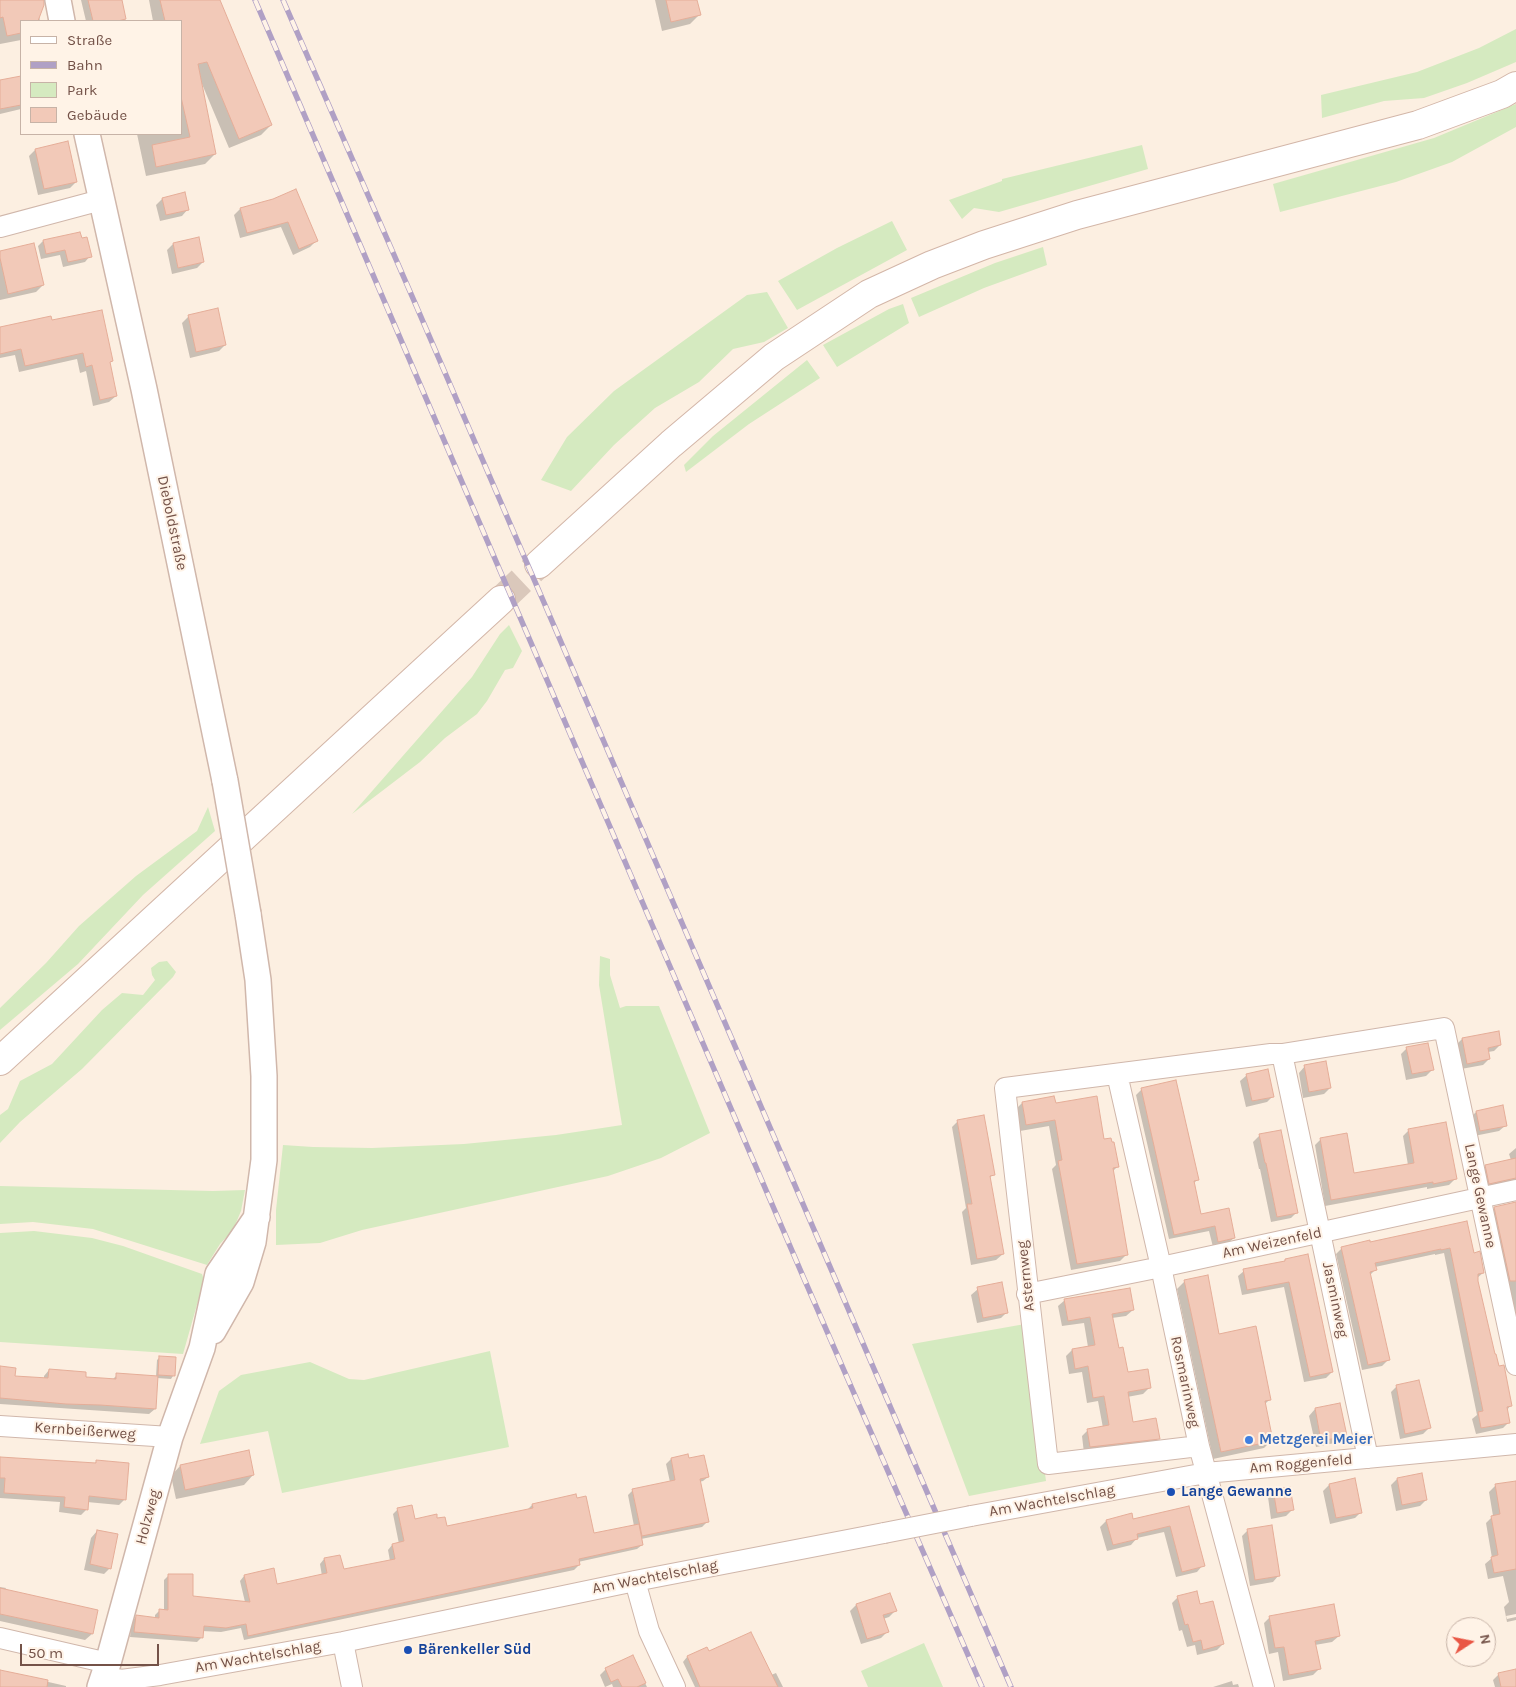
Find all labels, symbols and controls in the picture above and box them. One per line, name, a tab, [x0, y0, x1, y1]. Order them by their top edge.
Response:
legend	[20, 20, 182, 135]
text: Straße	[67, 31, 112, 49]
text: Bahn	[67, 56, 103, 74]
text: Park	[67, 81, 97, 99]
text: Gebäude	[67, 106, 127, 124]
street label: Dieboldstraße	[153, 474, 191, 572]
street label: Lange Gewanne	[1460, 1142, 1500, 1250]
street label: Am Weizenfeld	[1221, 1224, 1323, 1262]
street label: Asternweg	[1013, 1240, 1039, 1312]
street label: Jasminweg	[1318, 1261, 1352, 1339]
street label: Rosmarinweg	[1166, 1334, 1204, 1430]
street label: Kernbeißerweg	[34, 1418, 136, 1444]
place label: Metzgerei Meier	[1259, 1431, 1372, 1449]
marker: Metzgerei Meier	[1243, 1434, 1255, 1446]
street label: Am Roggenfeld	[1249, 1451, 1353, 1477]
street label: Am Wachtelschlag	[988, 1481, 1116, 1521]
place label: Lange Gewanne	[1181, 1483, 1292, 1501]
marker: Lange Gewanne	[1165, 1486, 1177, 1498]
street label: Holzweg	[132, 1487, 164, 1547]
street label: Am Wachtelschlag	[591, 1556, 719, 1598]
north arrow	[1446, 1617, 1496, 1667]
text: N	[1476, 1633, 1495, 1646]
scale bar	[22, 1634, 161, 1666]
street label: Am Wachtelschlag	[194, 1637, 322, 1677]
place label: Bärenkeller Süd	[418, 1641, 531, 1659]
text: 50 m	[28, 1644, 63, 1662]
marker: Bärenkeller Süd	[402, 1644, 414, 1656]

